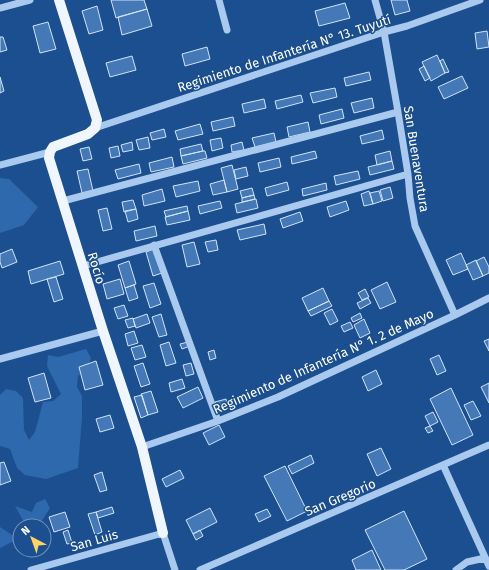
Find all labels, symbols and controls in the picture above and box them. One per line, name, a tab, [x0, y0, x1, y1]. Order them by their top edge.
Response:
street label: Regimiento de Infantería N° 13. Tuyutí	[176, 12, 393, 95]
street label: San Buenaventura	[401, 105, 432, 213]
street label: Rocío	[85, 250, 108, 286]
street label: Regimiento de Infantería N° 1. 2 de Mayo	[211, 306, 436, 417]
street label: San Gregorio	[302, 476, 378, 519]
north arrow	[12, 518, 52, 558]
text: N	[19, 524, 33, 538]
street label: San Luis	[69, 527, 120, 554]

